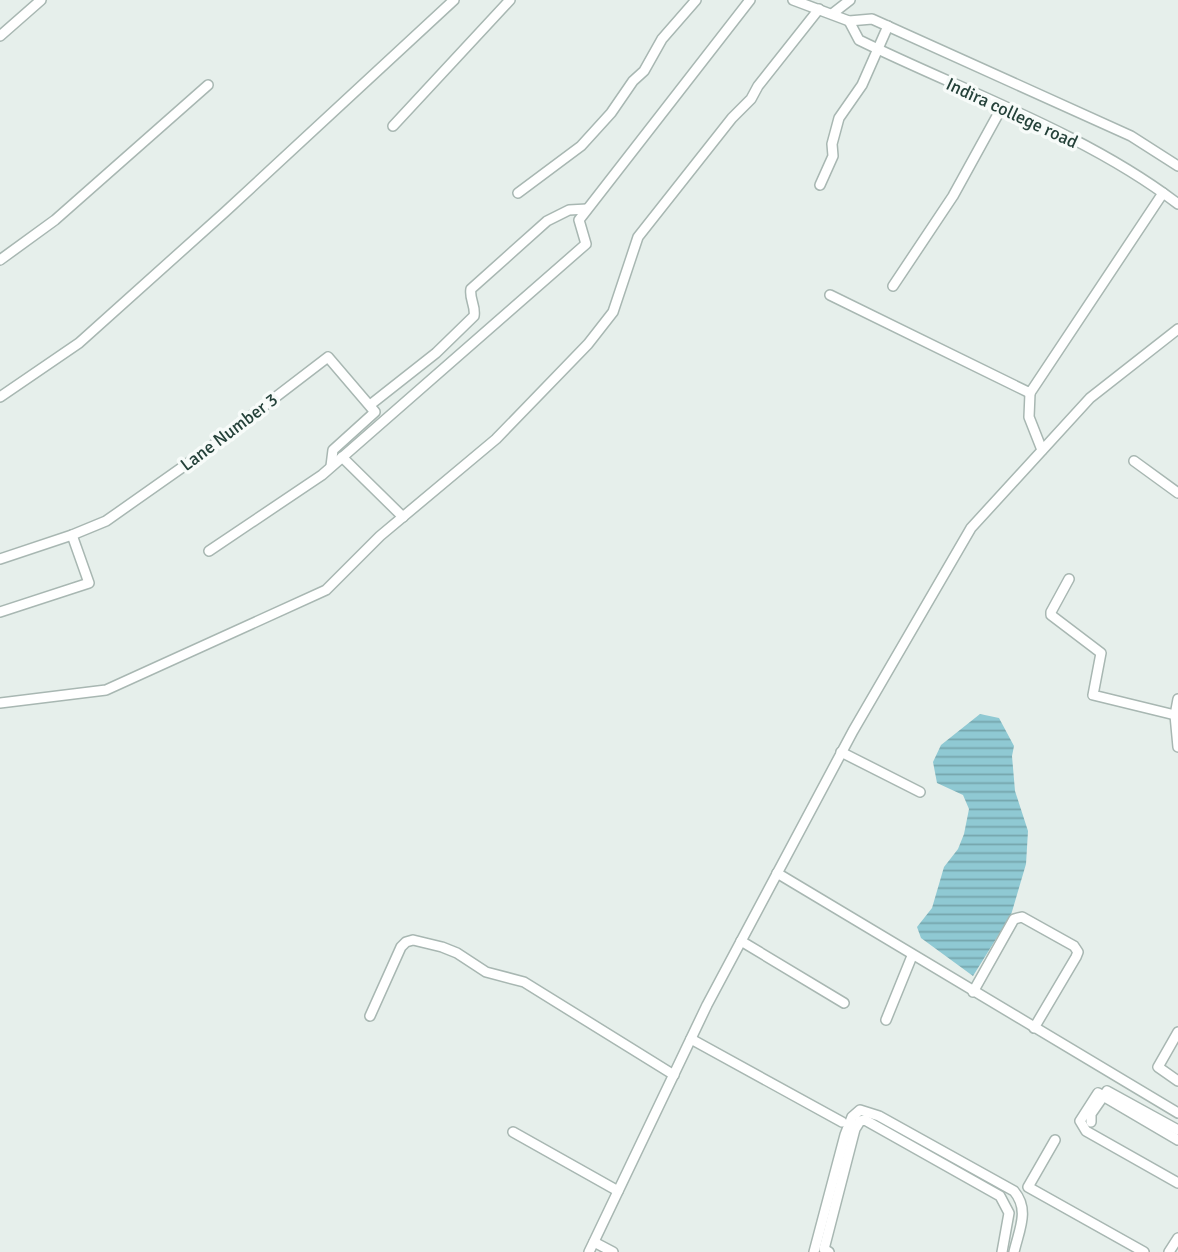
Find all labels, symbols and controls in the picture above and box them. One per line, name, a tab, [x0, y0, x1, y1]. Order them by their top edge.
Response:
street label: Indira college road	[943, 73, 1081, 153]
street label: Lane Number 3	[176, 388, 282, 476]

